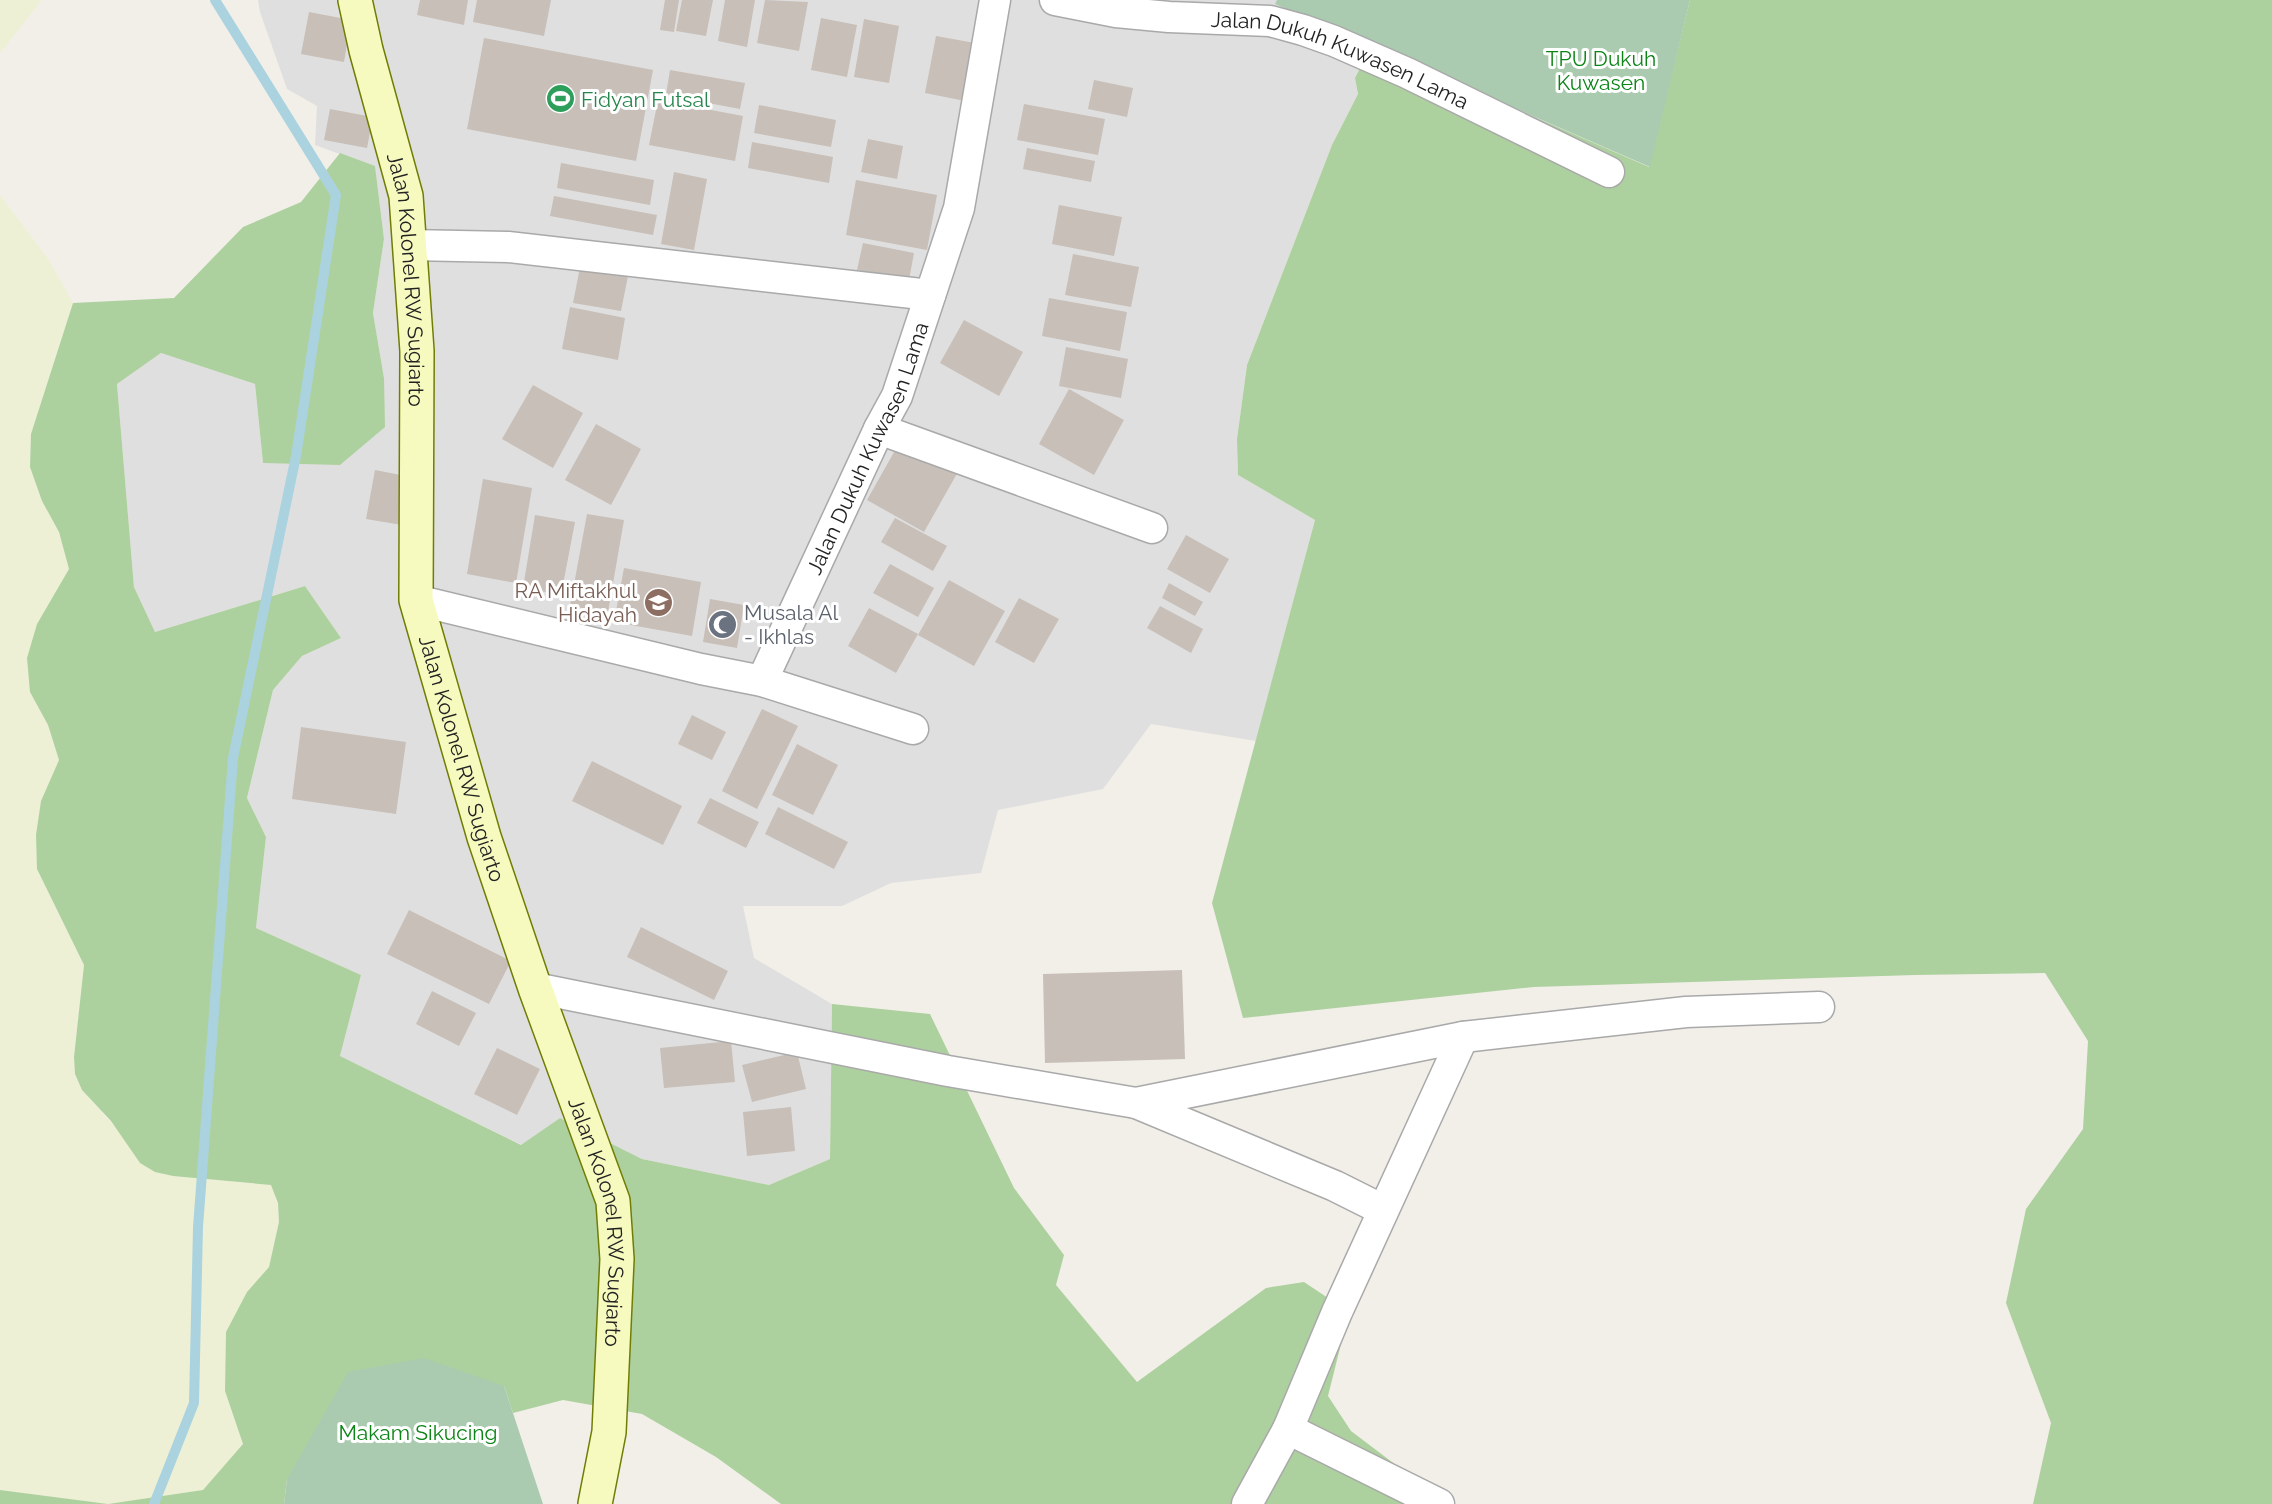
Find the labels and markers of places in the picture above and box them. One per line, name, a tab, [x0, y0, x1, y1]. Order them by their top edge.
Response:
sports icon: Fidyan Futsal	[544, 83, 576, 115]
place label: Fidyan Futsal	[581, 87, 710, 112]
place label: RA Miftakhul Hidayah	[514, 578, 637, 627]
school or university icon: RA Miftakhul Hidayah	[642, 586, 674, 618]
place label: Musala Al - Ikhlas	[744, 600, 839, 649]
mosque icon: Musala Al - Ikhlas	[707, 608, 739, 640]

